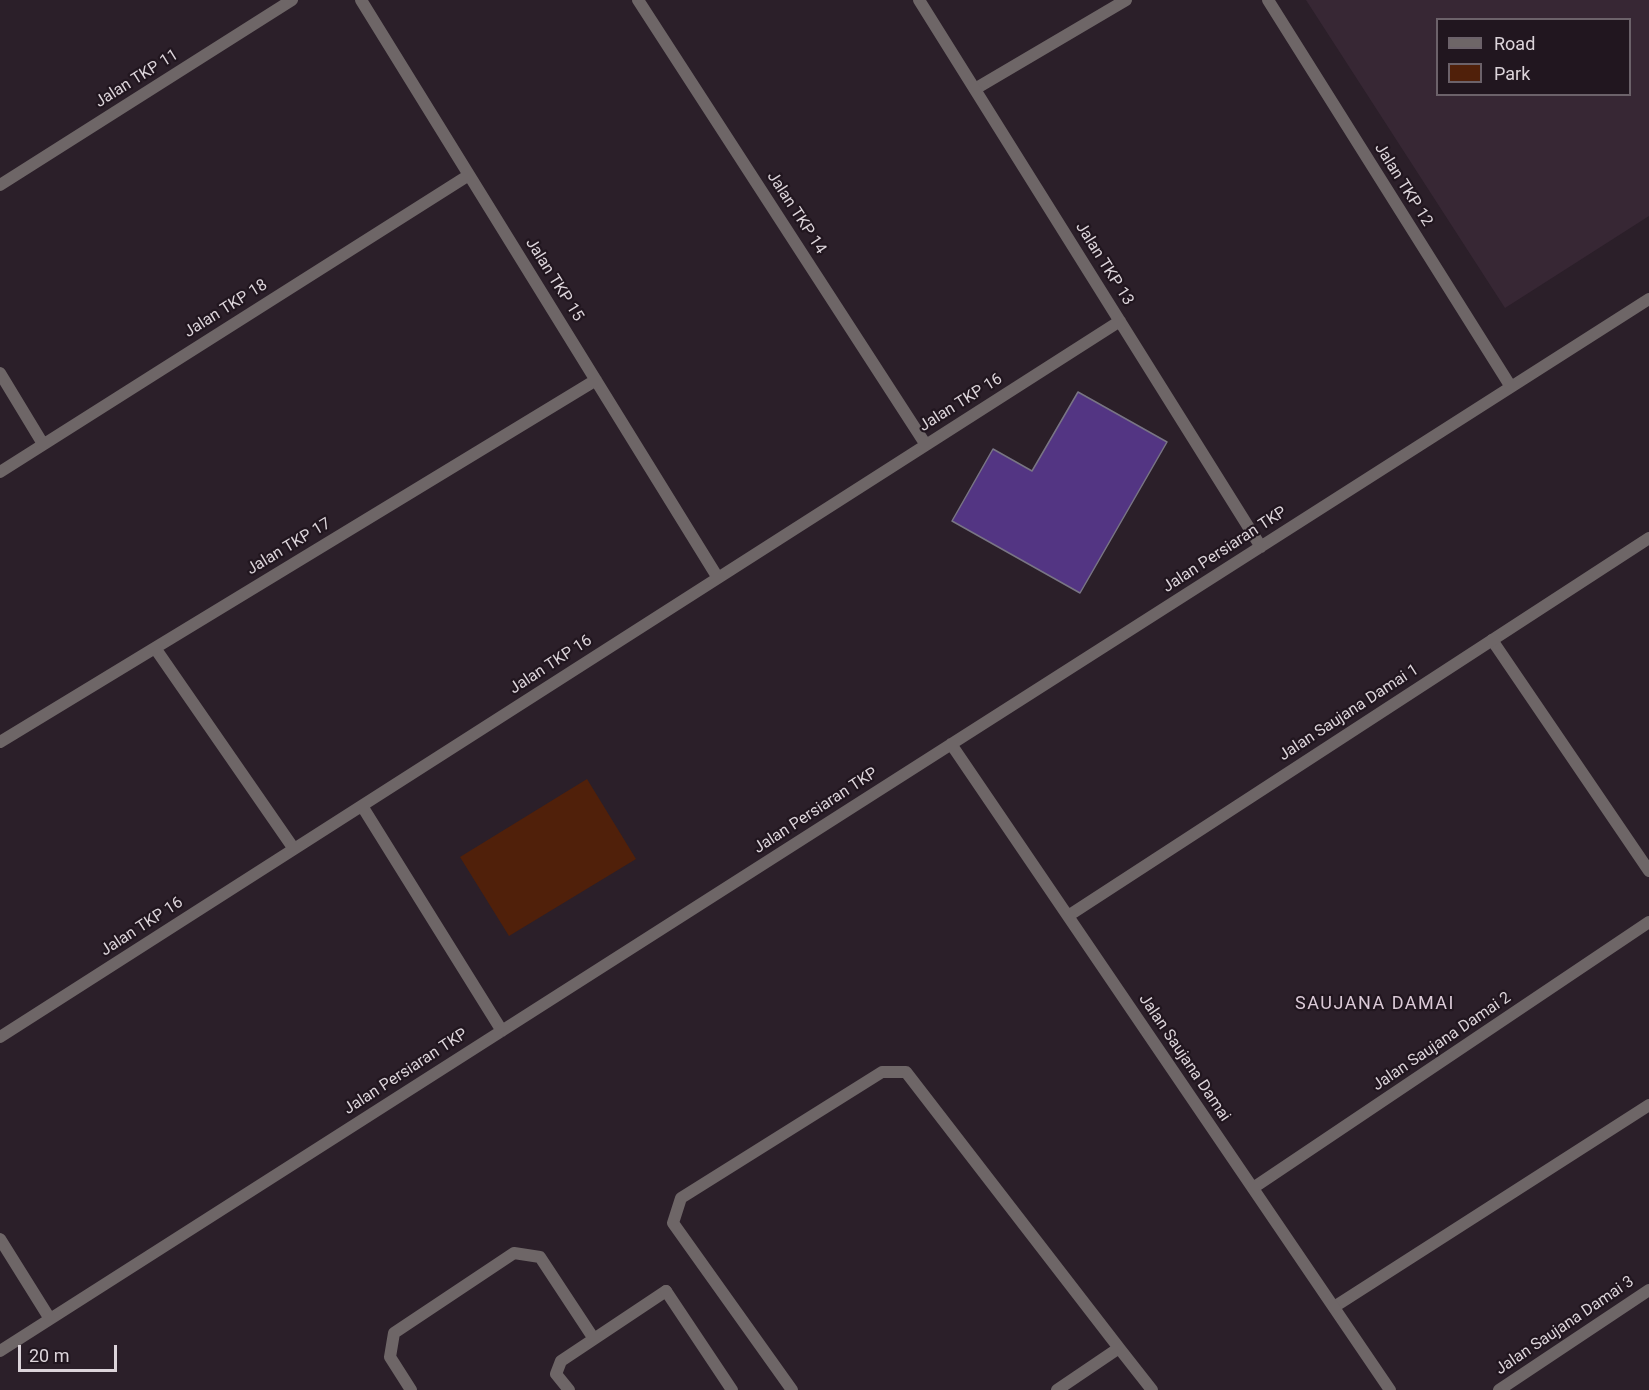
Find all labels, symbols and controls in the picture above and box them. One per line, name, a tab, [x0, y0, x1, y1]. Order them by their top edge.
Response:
legend	[1436, 18, 1631, 96]
text: Road	[1494, 33, 1535, 54]
street label: Jalan TKP 11	[92, 46, 182, 112]
text: Park	[1494, 63, 1530, 84]
street label: Jalan TKP 12	[1370, 140, 1436, 230]
street label: Jalan TKP 14	[762, 168, 830, 258]
street label: Jalan TKP 13	[1071, 219, 1137, 309]
street label: Jalan TKP 15	[521, 235, 587, 325]
street label: Jalan TKP 18	[181, 276, 271, 342]
street label: Jalan TKP 16	[916, 370, 1006, 436]
street label: Jalan Persiaran TKP	[1159, 503, 1291, 597]
street label: Jalan TKP 17	[244, 514, 334, 580]
street label: Jalan TKP 16	[506, 631, 596, 699]
street label: Jalan Saujana Damai 1	[1276, 661, 1422, 765]
street label: Jalan Persiaran TKP	[750, 764, 882, 858]
street label: Jalan TKP 16	[97, 893, 187, 961]
street label: Jalan Saujana Damai 2	[1369, 989, 1515, 1095]
street label: Jalan Saujana Damai	[1134, 991, 1234, 1125]
district label: SAUJANA DAMAI	[1295, 993, 1455, 1015]
street label: Jalan Persiaran TKP	[340, 1025, 472, 1119]
street label: Jalan Saujana Damai 3	[1492, 1273, 1638, 1379]
scale bar	[21, 1333, 120, 1371]
text: 20 m	[29, 1345, 69, 1366]

